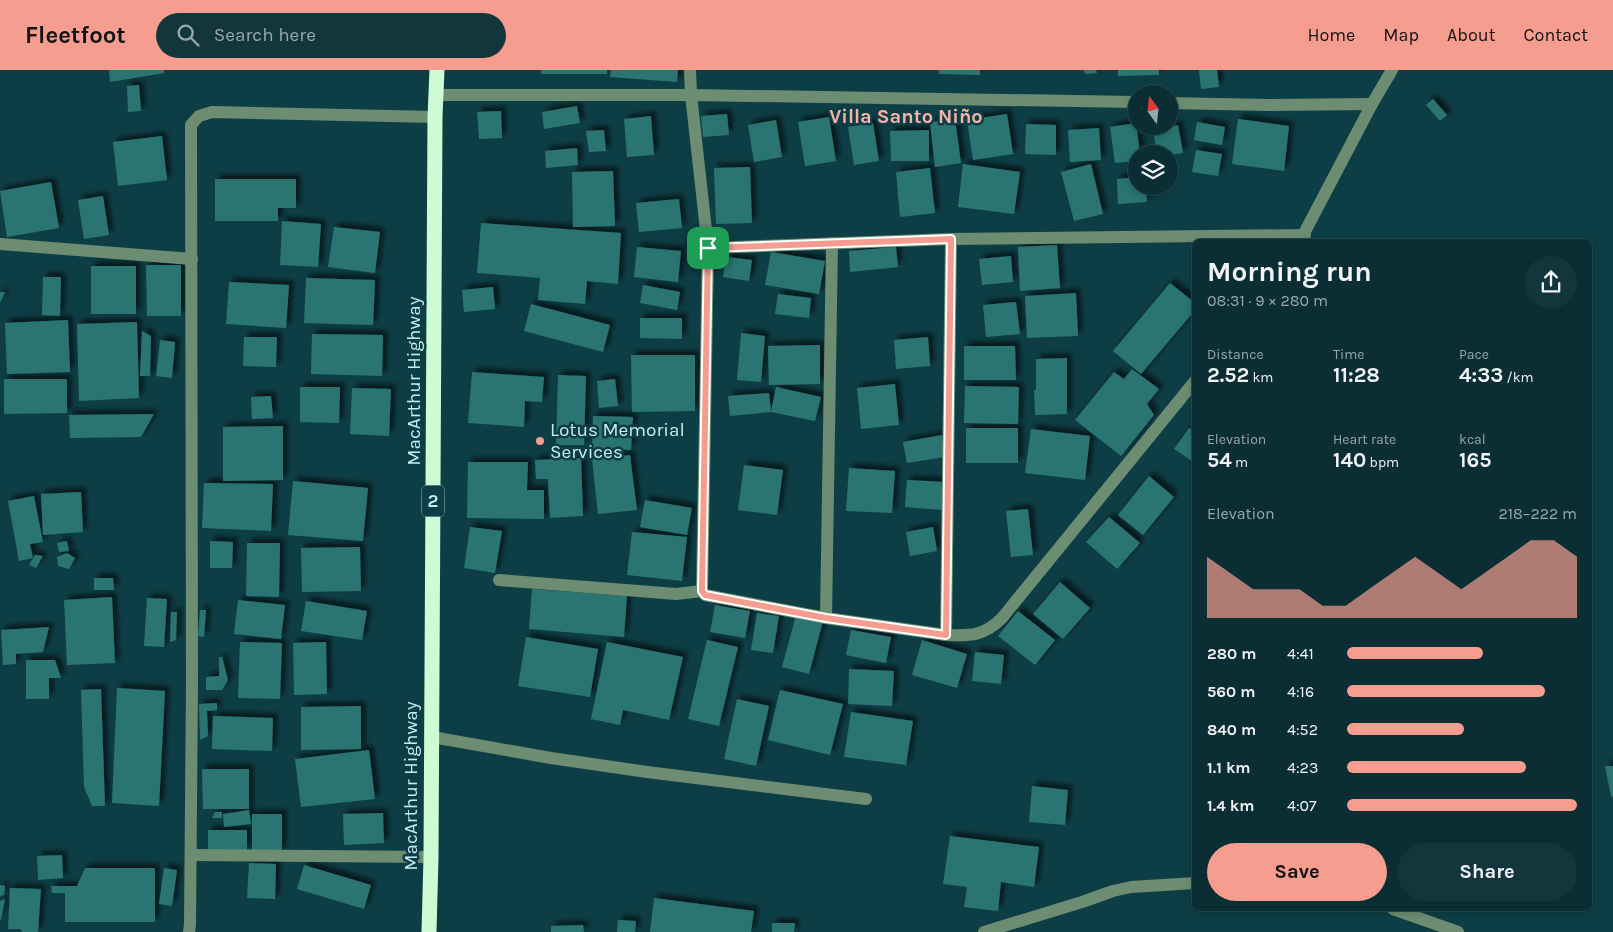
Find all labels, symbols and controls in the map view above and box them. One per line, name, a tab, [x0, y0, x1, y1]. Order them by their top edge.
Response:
search box	[156, 13, 506, 58]
text: Fleetfoot	[25, 21, 126, 49]
icon: search	[174, 21, 202, 49]
text: Search here	[214, 24, 316, 46]
text: Home	[1307, 24, 1355, 46]
text: Map	[1383, 24, 1419, 46]
text: About	[1447, 24, 1496, 46]
text: Contact	[1524, 24, 1588, 46]
north arrow	[1128, 85, 1178, 135]
map controls	[1128, 85, 1178, 195]
district label: Villa Santo Niño	[829, 105, 983, 128]
button: layers	[1128, 145, 1178, 195]
pin	[687, 227, 729, 269]
icon: arrive	[694, 234, 722, 262]
text: Morning run	[1207, 255, 1372, 288]
button: share	[1525, 256, 1577, 308]
text: 08:31 · 9 × 280 m	[1207, 291, 1328, 310]
street label: MacArthur Highway	[403, 296, 425, 466]
text: Distance	[1207, 346, 1264, 363]
text: Time	[1333, 346, 1364, 363]
text: Pace	[1459, 346, 1489, 363]
text: 2.52	[1207, 363, 1249, 387]
text: 11:28	[1333, 363, 1380, 387]
text: 4:33	[1459, 363, 1503, 387]
text: km	[1249, 369, 1273, 386]
text: /km	[1503, 369, 1534, 386]
place label: Lotus Memorial Services	[550, 419, 685, 463]
text: Elevation	[1207, 431, 1266, 448]
text: Heart rate	[1333, 431, 1396, 448]
text: kcal	[1459, 431, 1486, 448]
marker: Lotus Memorial Services	[534, 435, 546, 447]
text: 54	[1207, 448, 1232, 472]
text: 140	[1333, 448, 1366, 472]
text: 165	[1459, 448, 1491, 472]
text: m	[1232, 454, 1248, 471]
text: bpm	[1366, 454, 1399, 471]
road number: 2	[422, 486, 444, 516]
text: Elevation	[1207, 504, 1275, 523]
text: 218–222 m	[1498, 504, 1577, 523]
text: 280 m	[1207, 644, 1256, 663]
text: 4:41	[1287, 644, 1314, 663]
text: 560 m	[1207, 682, 1255, 701]
text: 4:16	[1287, 682, 1314, 701]
street label: MacArthur Highway	[400, 701, 422, 871]
text: 840 m	[1207, 720, 1256, 739]
text: 4:52	[1287, 720, 1318, 739]
text: 1.1 km	[1207, 758, 1251, 777]
text: 4:23	[1287, 758, 1318, 777]
text: 1.4 km	[1207, 796, 1254, 815]
text: 4:07	[1287, 796, 1317, 815]
button: Save	[1207, 843, 1387, 901]
button: Share	[1397, 843, 1577, 901]

